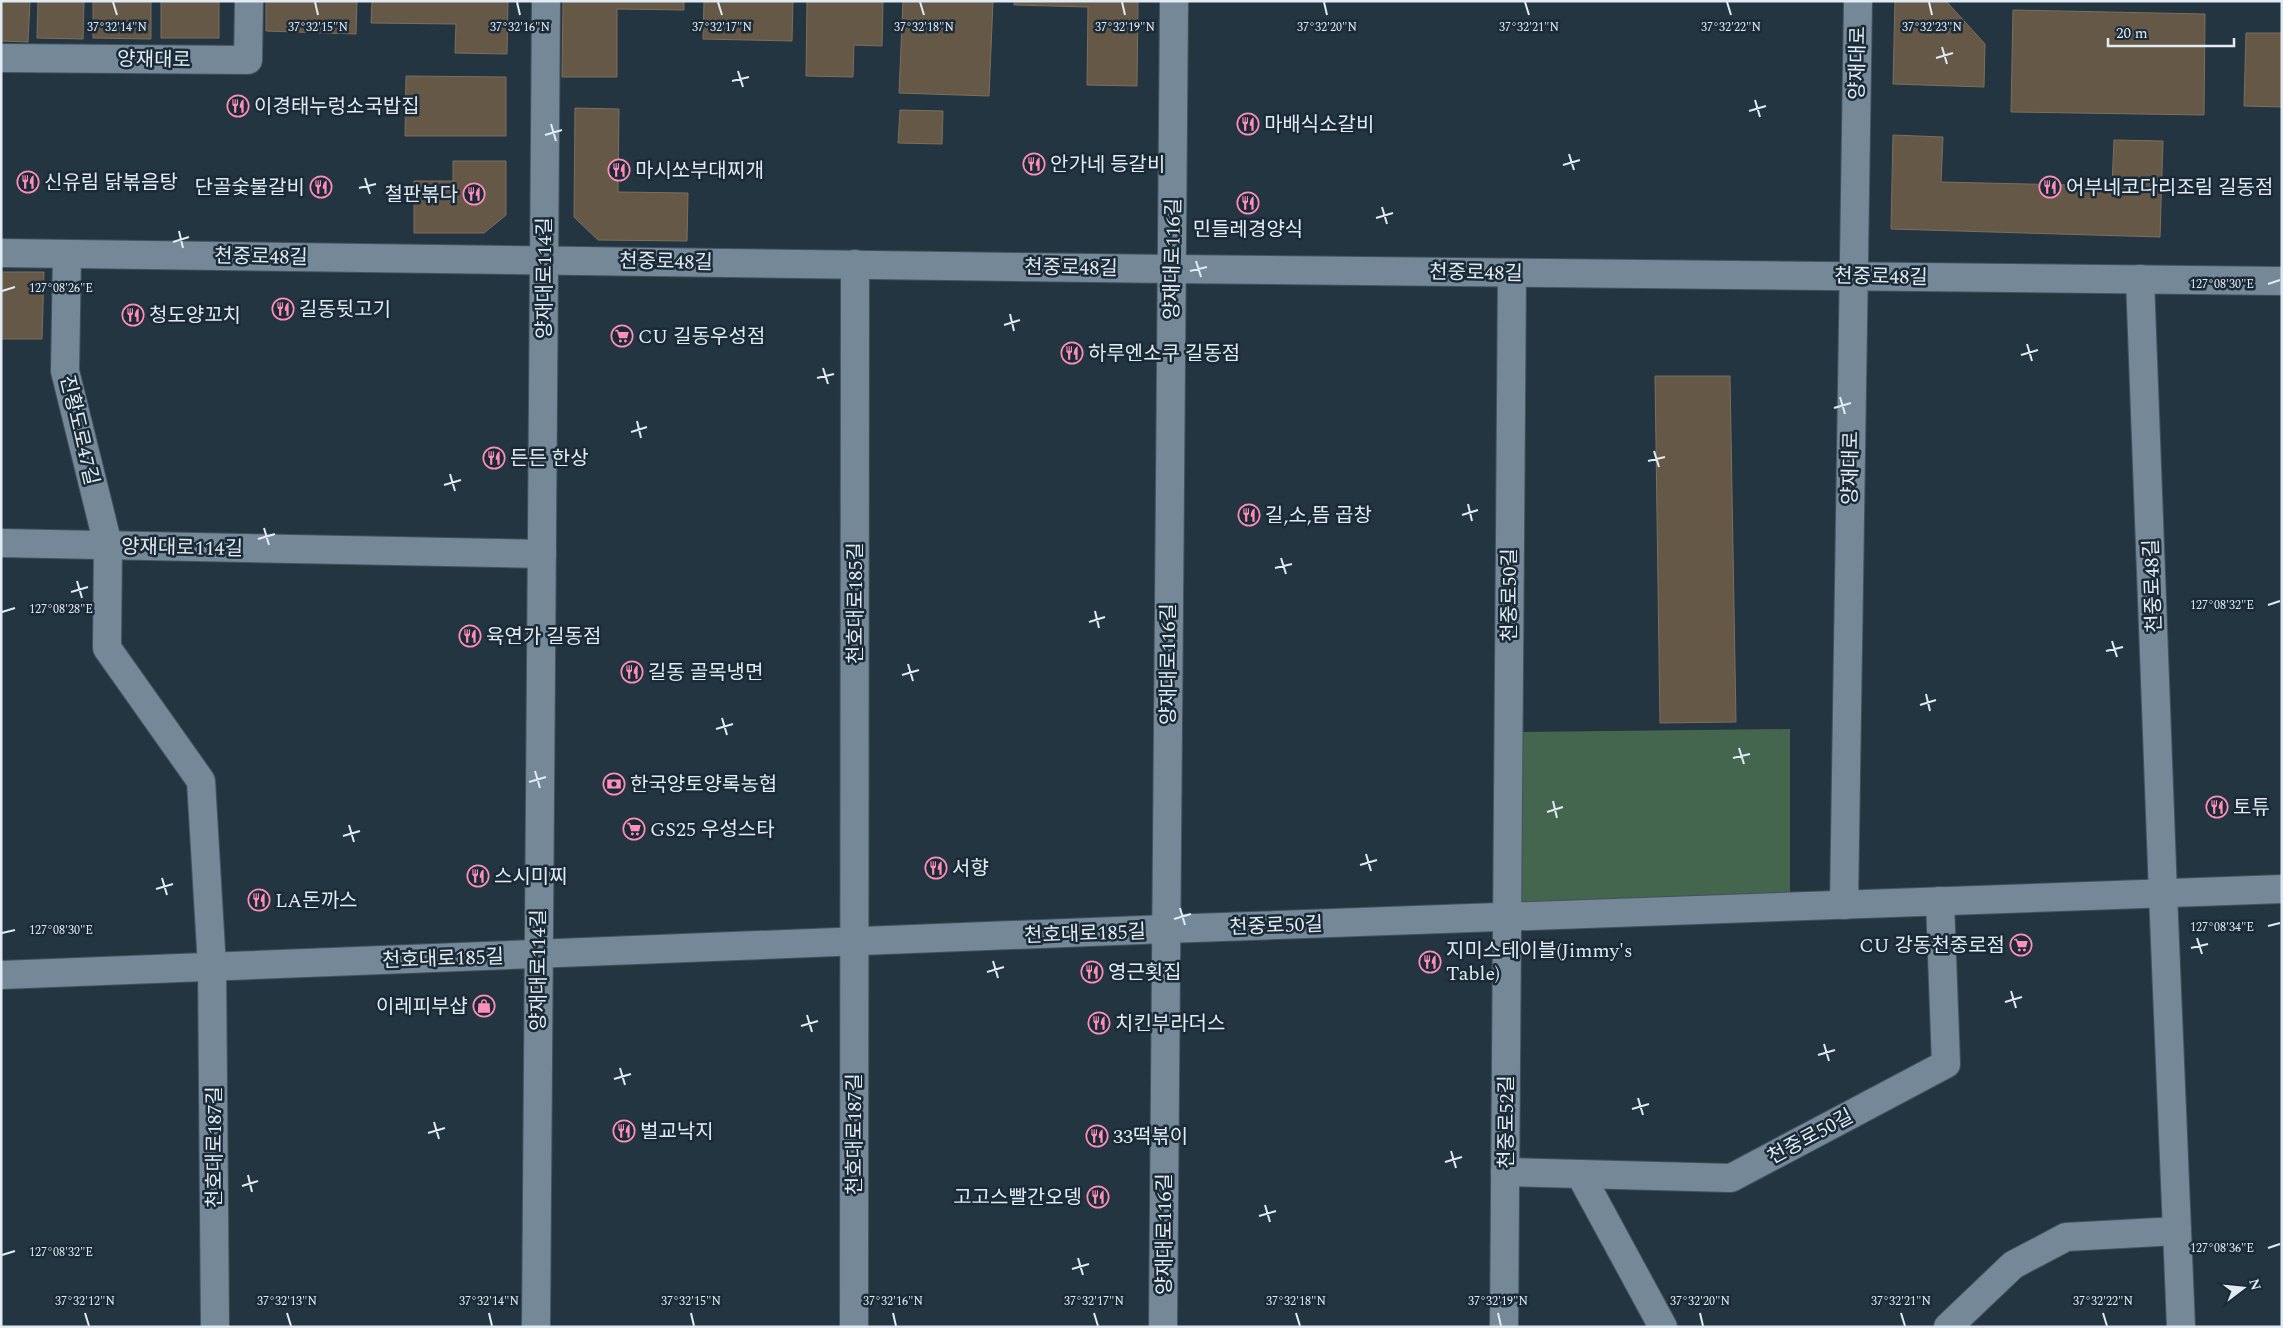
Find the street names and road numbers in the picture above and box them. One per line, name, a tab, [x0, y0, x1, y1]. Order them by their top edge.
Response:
street label: 양재대로	[1842, 26, 1874, 100]
street label: 양재대로	[117, 44, 191, 76]
street label: 양재대로116길	[1157, 198, 1189, 320]
street label: 양재대로114길	[530, 217, 560, 339]
street label: 천중로48길	[214, 241, 308, 273]
street label: 천중로48길	[619, 246, 713, 278]
street label: 천중로48길	[1024, 252, 1118, 284]
street label: 천중로48길	[1429, 257, 1523, 289]
street label: 천중로48길	[1834, 261, 1928, 293]
street label: 진황도로47길	[52, 372, 106, 488]
street label: 양재대로	[1835, 431, 1867, 505]
street label: 양재대로114길	[121, 532, 243, 564]
street label: 천중로48길	[2136, 539, 2170, 633]
street label: 천호대로185길	[841, 542, 871, 664]
street label: 천중로50길	[1495, 548, 1525, 642]
street label: 양재대로116길	[1154, 603, 1184, 725]
street label: 양재대로114길	[524, 909, 554, 1031]
street label: 천중로50길	[1229, 909, 1323, 943]
street label: 천호대로185길	[1024, 917, 1147, 951]
street label: 천호대로185길	[382, 942, 505, 976]
street label: 천호대로187길	[840, 1073, 870, 1195]
street label: 천중로52길	[1492, 1075, 1522, 1169]
street label: 천호대로187길	[200, 1086, 230, 1208]
street label: 천중로50길	[1762, 1102, 1859, 1172]
street label: 양재대로116길	[1150, 1173, 1180, 1295]

